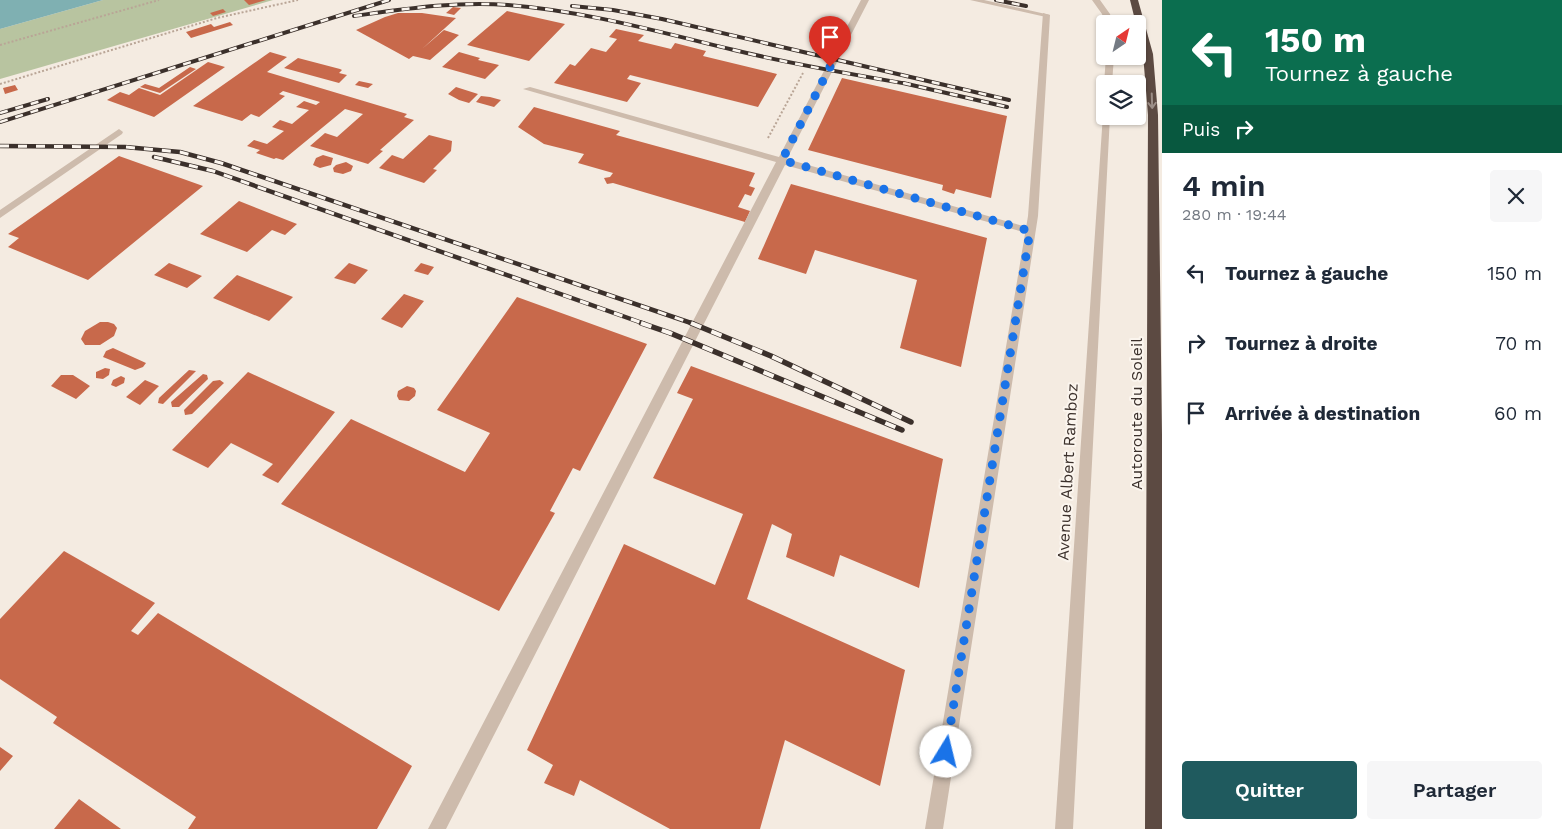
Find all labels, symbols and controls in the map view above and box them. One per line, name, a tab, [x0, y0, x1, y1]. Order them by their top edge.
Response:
north arrow	[1096, 15, 1146, 65]
map controls	[1096, 15, 1146, 125]
pin	[809, 16, 851, 67]
text: 150 m	[1265, 19, 1366, 61]
icon: left	[1182, 20, 1247, 85]
icon: arrive	[816, 23, 844, 51]
text: Tournez à gauche	[1265, 61, 1453, 86]
button: layers	[1096, 75, 1146, 125]
one-way arrow	[1148, 93, 1157, 109]
icon: right	[1230, 115, 1258, 143]
text: Puis	[1182, 118, 1220, 141]
text: 4 min	[1182, 168, 1266, 203]
button: close	[1490, 170, 1542, 222]
text: 280 m · 19:44	[1182, 205, 1286, 224]
icon: left	[1182, 259, 1210, 287]
text: Tournez à gauche	[1225, 262, 1388, 285]
text: 150 m	[1487, 262, 1542, 285]
icon: right	[1182, 329, 1210, 357]
text: Tournez à droite	[1225, 332, 1377, 355]
text: 70 m	[1495, 332, 1542, 355]
street label: Autoroute du Soleil	[1127, 338, 1146, 490]
street label: Avenue Albert Ramboz	[1053, 383, 1082, 561]
icon: arrive	[1182, 399, 1210, 427]
text: Arrivée à destination	[1225, 402, 1420, 425]
text: 60 m	[1494, 402, 1542, 425]
position arrow	[919, 725, 971, 777]
button: Quitter	[1182, 761, 1357, 819]
button: Partager	[1367, 761, 1542, 819]

